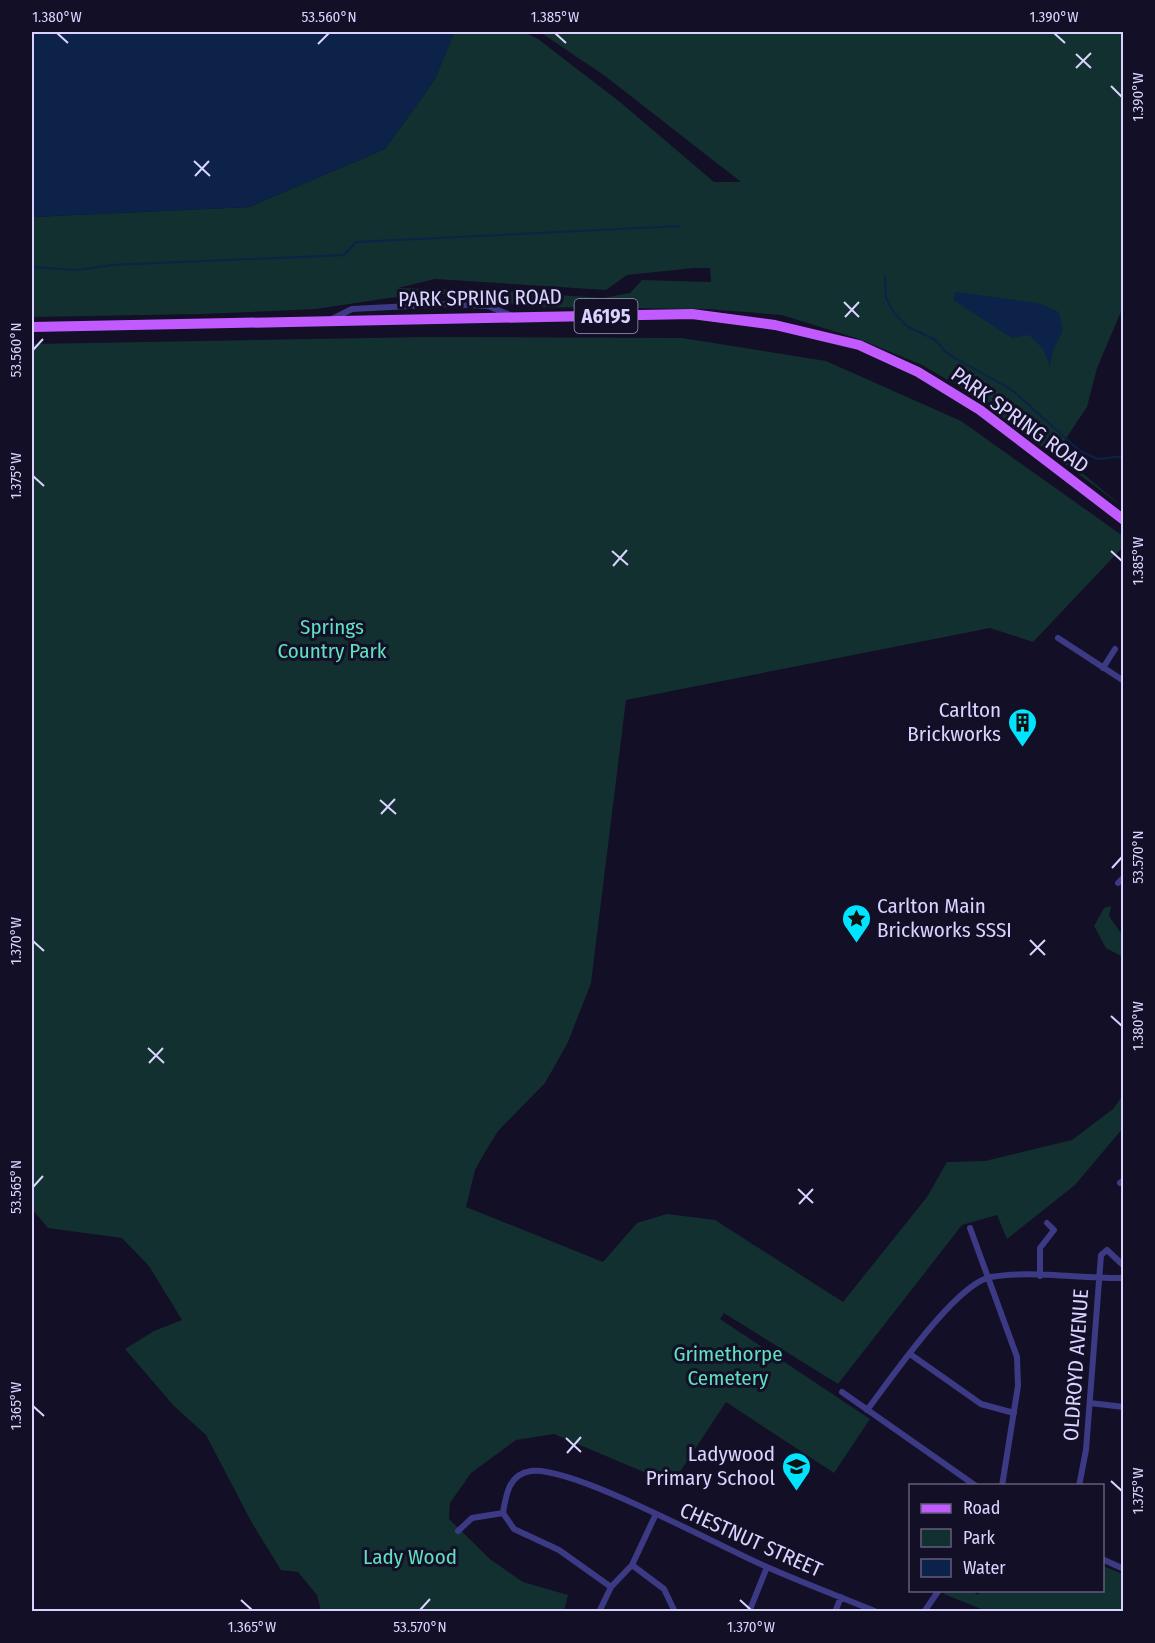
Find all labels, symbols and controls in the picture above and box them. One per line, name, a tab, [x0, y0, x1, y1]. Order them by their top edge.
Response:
text: 1.380°W	[32, 8, 82, 26]
text: 53.560°N	[301, 8, 357, 26]
text: 1.385°W	[531, 8, 579, 26]
text: 1.390°W	[1029, 8, 1079, 26]
text: 1.390°W	[1129, 72, 1147, 122]
street label: PARK SPRING ROAD	[398, 284, 562, 312]
road number: A6195	[574, 299, 638, 333]
text: 53.560°N	[7, 322, 25, 378]
street label: PARK SPRING ROAD	[946, 361, 1094, 479]
text: 1.375°W	[7, 453, 25, 499]
text: 1.385°W	[1129, 537, 1147, 585]
park label: Springs Country Park	[277, 614, 387, 664]
place label: Carlton Brickworks	[907, 697, 1001, 747]
building icon: Carlton Brickworks	[1006, 706, 1038, 748]
text: 53.570°N	[1129, 830, 1147, 884]
place label: Carlton Main Brickworks SSSI	[877, 893, 1012, 943]
place icon: Carlton Main Brickworks SSSI	[840, 902, 872, 944]
text: 1.370°W	[7, 917, 25, 965]
text: 1.380°W	[1129, 1001, 1147, 1051]
text: 53.565°N	[7, 1160, 25, 1214]
street label: OLDROYD AVENUE	[1058, 1288, 1094, 1442]
park label: Grimethorpe Cemetery	[673, 1341, 783, 1391]
text: 1.365°W	[7, 1382, 25, 1430]
place label: Ladywood Primary School	[646, 1441, 775, 1491]
school or university icon: Ladywood Primary School	[780, 1450, 812, 1492]
text: 1.375°W	[1129, 1468, 1147, 1514]
legend	[909, 1484, 1104, 1592]
street label: CHESTNUT STREET	[676, 1497, 826, 1583]
text: Road	[963, 1497, 1000, 1519]
text: Park	[963, 1527, 996, 1549]
park label: Lady Wood	[363, 1544, 457, 1570]
text: Water	[963, 1557, 1006, 1579]
text: 1.365°W	[228, 1618, 276, 1636]
text: 53.570°N	[393, 1618, 447, 1636]
text: 1.370°W	[727, 1618, 775, 1636]

